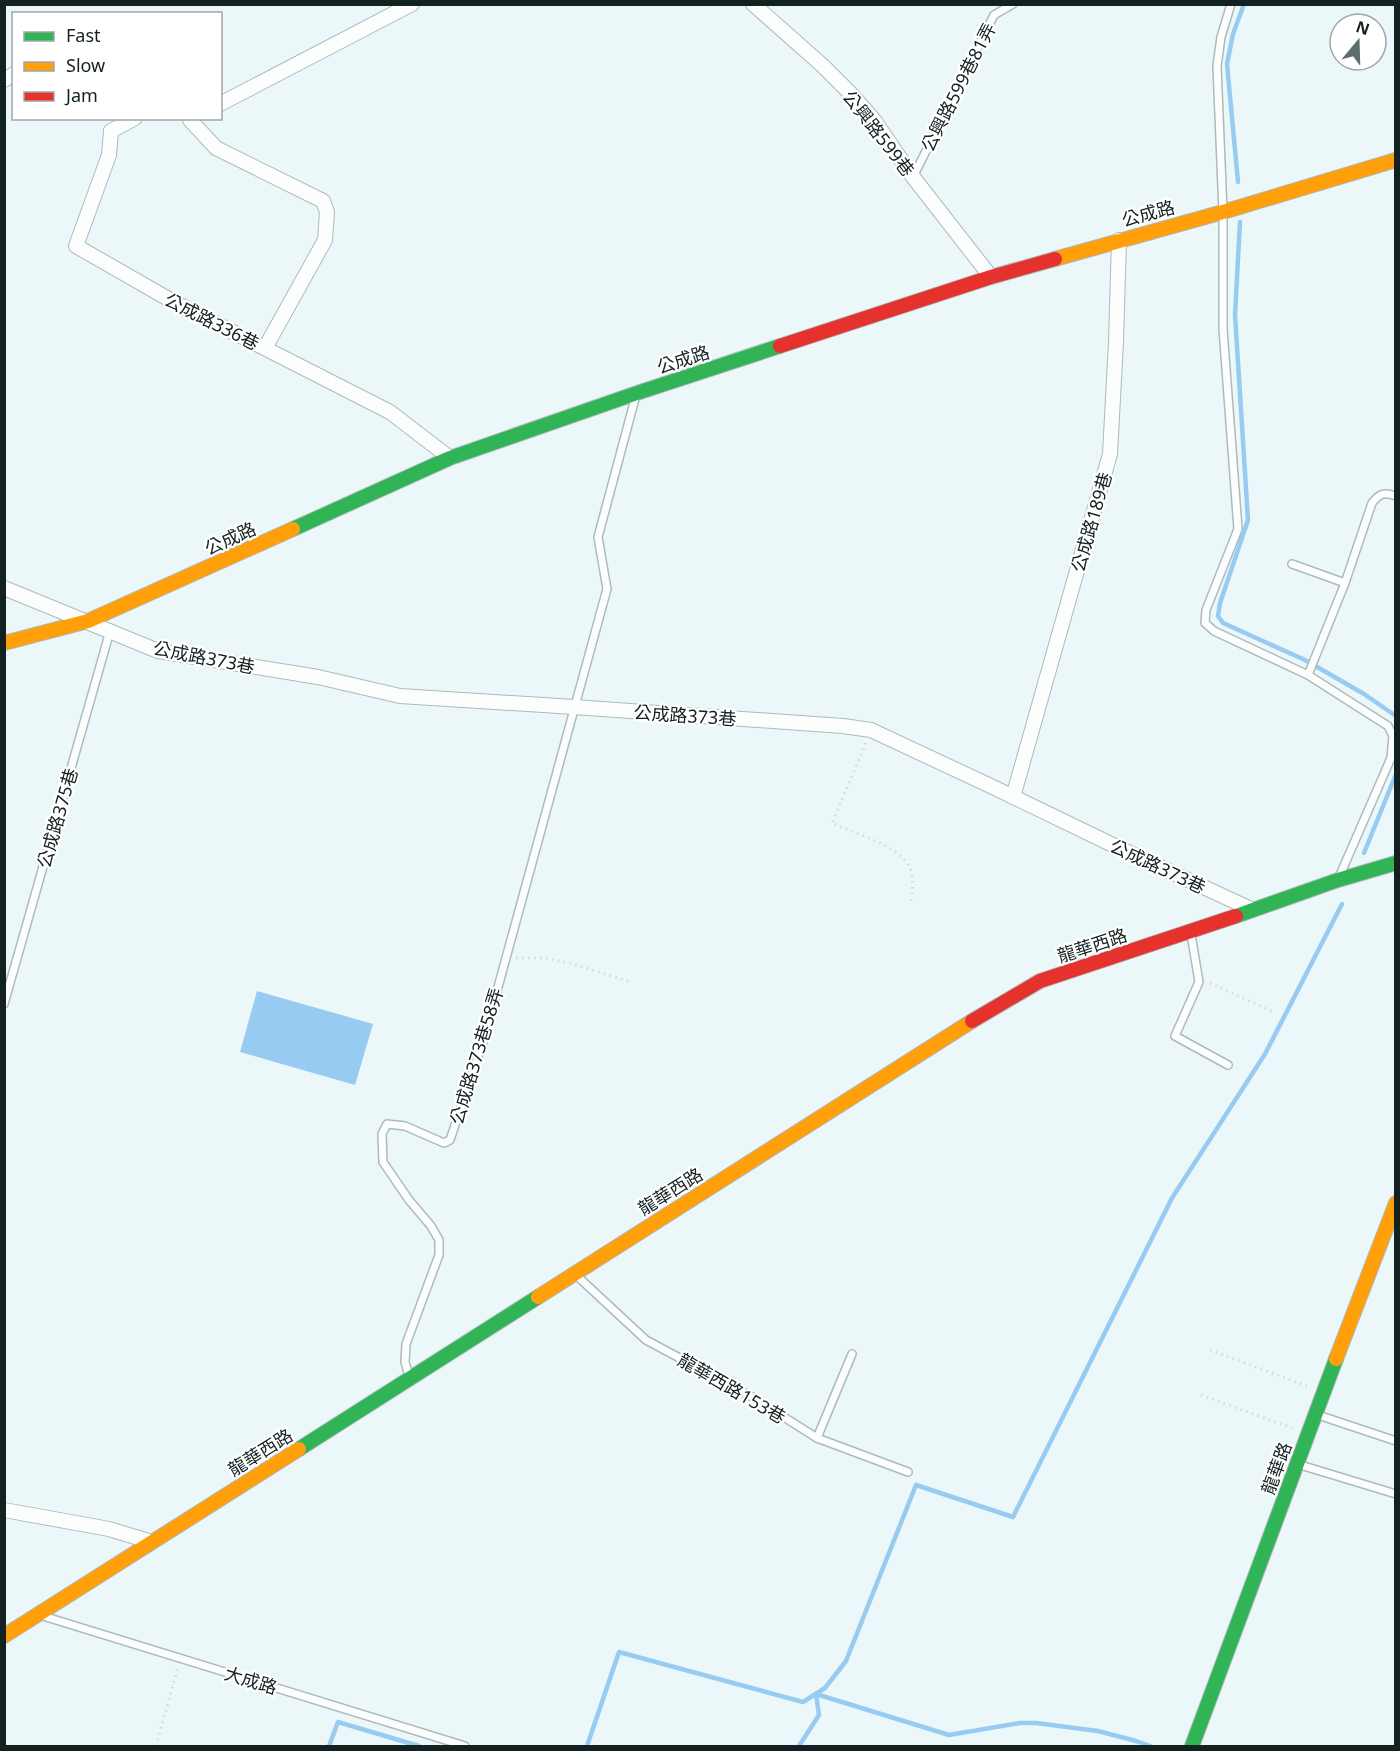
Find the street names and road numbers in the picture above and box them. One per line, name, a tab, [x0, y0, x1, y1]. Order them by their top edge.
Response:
street label: 公興路599巷81弄	[915, 19, 1001, 155]
street label: 公興路599巷	[838, 85, 920, 181]
street label: 公成路	[1119, 194, 1177, 232]
street label: 公成路336巷	[161, 287, 263, 355]
street label: 公成路	[654, 339, 712, 379]
street label: 公成路189巷	[1065, 469, 1117, 575]
street label: 公成路	[200, 516, 260, 560]
street label: 公成路373巷	[151, 635, 257, 679]
street label: 公成路373巷	[633, 699, 737, 731]
street label: 公成路375巷	[31, 765, 83, 871]
street label: 公成路373巷	[1106, 833, 1210, 899]
street label: 龍華西路	[1054, 922, 1130, 968]
street label: 公成路373巷58弄	[444, 985, 508, 1127]
street label: 龍華西路	[633, 1162, 707, 1220]
street label: 龍華西路153巷	[674, 1347, 790, 1429]
street label: 龍華西路	[223, 1423, 297, 1481]
street label: 龍華路	[1255, 1439, 1297, 1497]
street label: 大成路	[222, 1661, 280, 1699]

